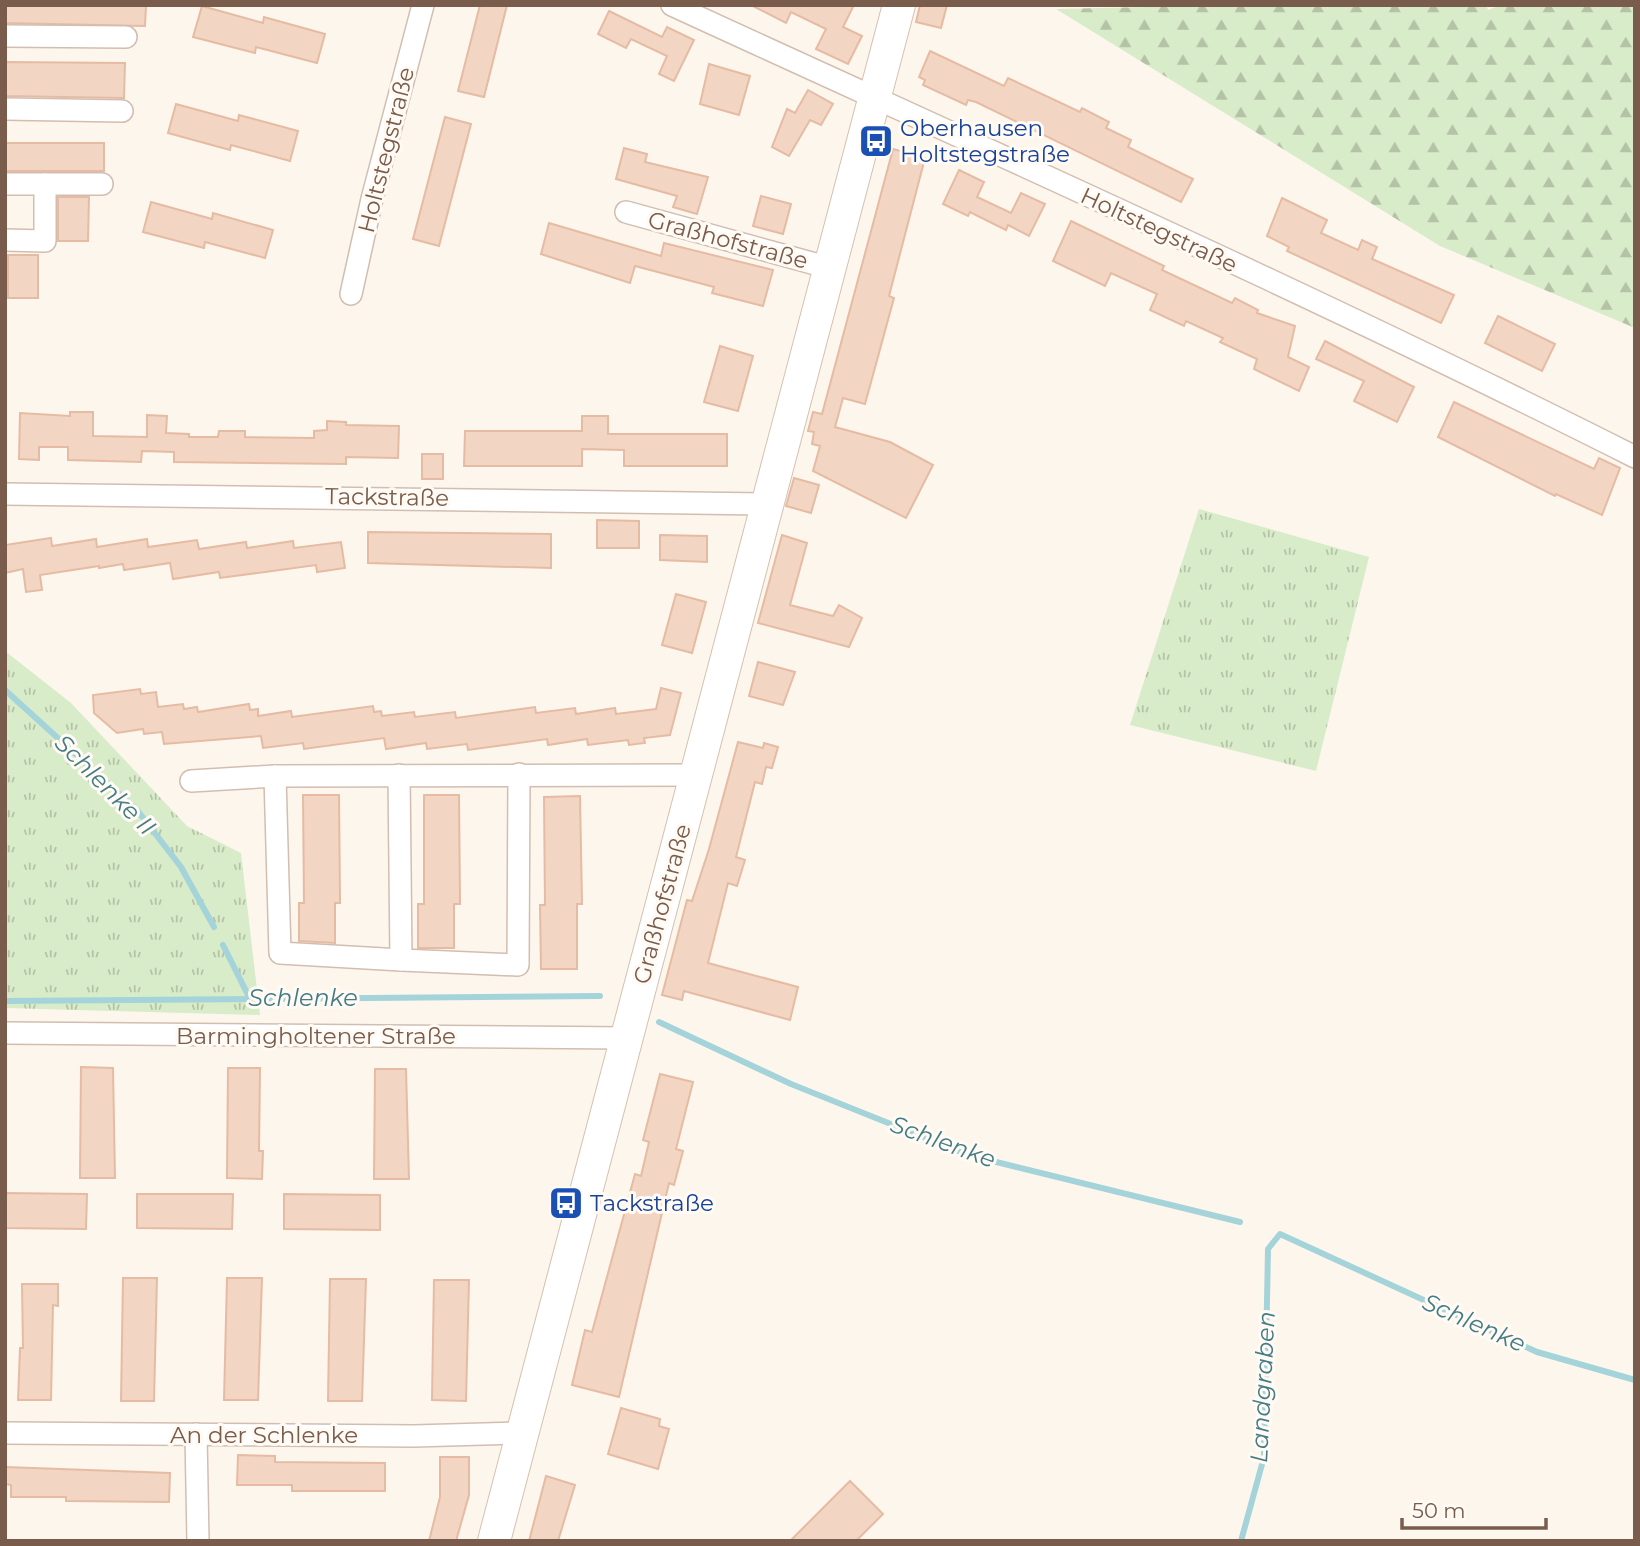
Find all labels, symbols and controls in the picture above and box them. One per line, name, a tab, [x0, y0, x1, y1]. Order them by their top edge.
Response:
street label: Holtstegstraße	[352, 64, 420, 236]
place label: Oberhausen Holtstegstraße	[900, 114, 1070, 168]
bus stop icon: Oberhausen Holtstegstraße	[857, 122, 895, 160]
street label: Holtstegstraße	[1076, 181, 1242, 279]
street label: Graßhofstraße	[645, 205, 811, 275]
street label: Tackstraße	[325, 482, 449, 512]
water label: Schlenke II	[49, 728, 162, 841]
street label: Graßhofstraße	[627, 821, 697, 987]
water label: Schlenke	[248, 983, 358, 1012]
street label: Barmingholtener Straße	[176, 1022, 456, 1050]
water label: Schlenke	[887, 1109, 1000, 1174]
bus stop icon: Tackstraße	[547, 1184, 585, 1222]
place label: Tackstraße	[590, 1189, 714, 1217]
water label: Schlenke	[1418, 1287, 1530, 1358]
water label: Landgraben	[1244, 1310, 1281, 1464]
street label: An der Schlenke	[170, 1421, 358, 1449]
scale bar	[1402, 1486, 1546, 1530]
text: 50 m	[1412, 1498, 1466, 1523]

